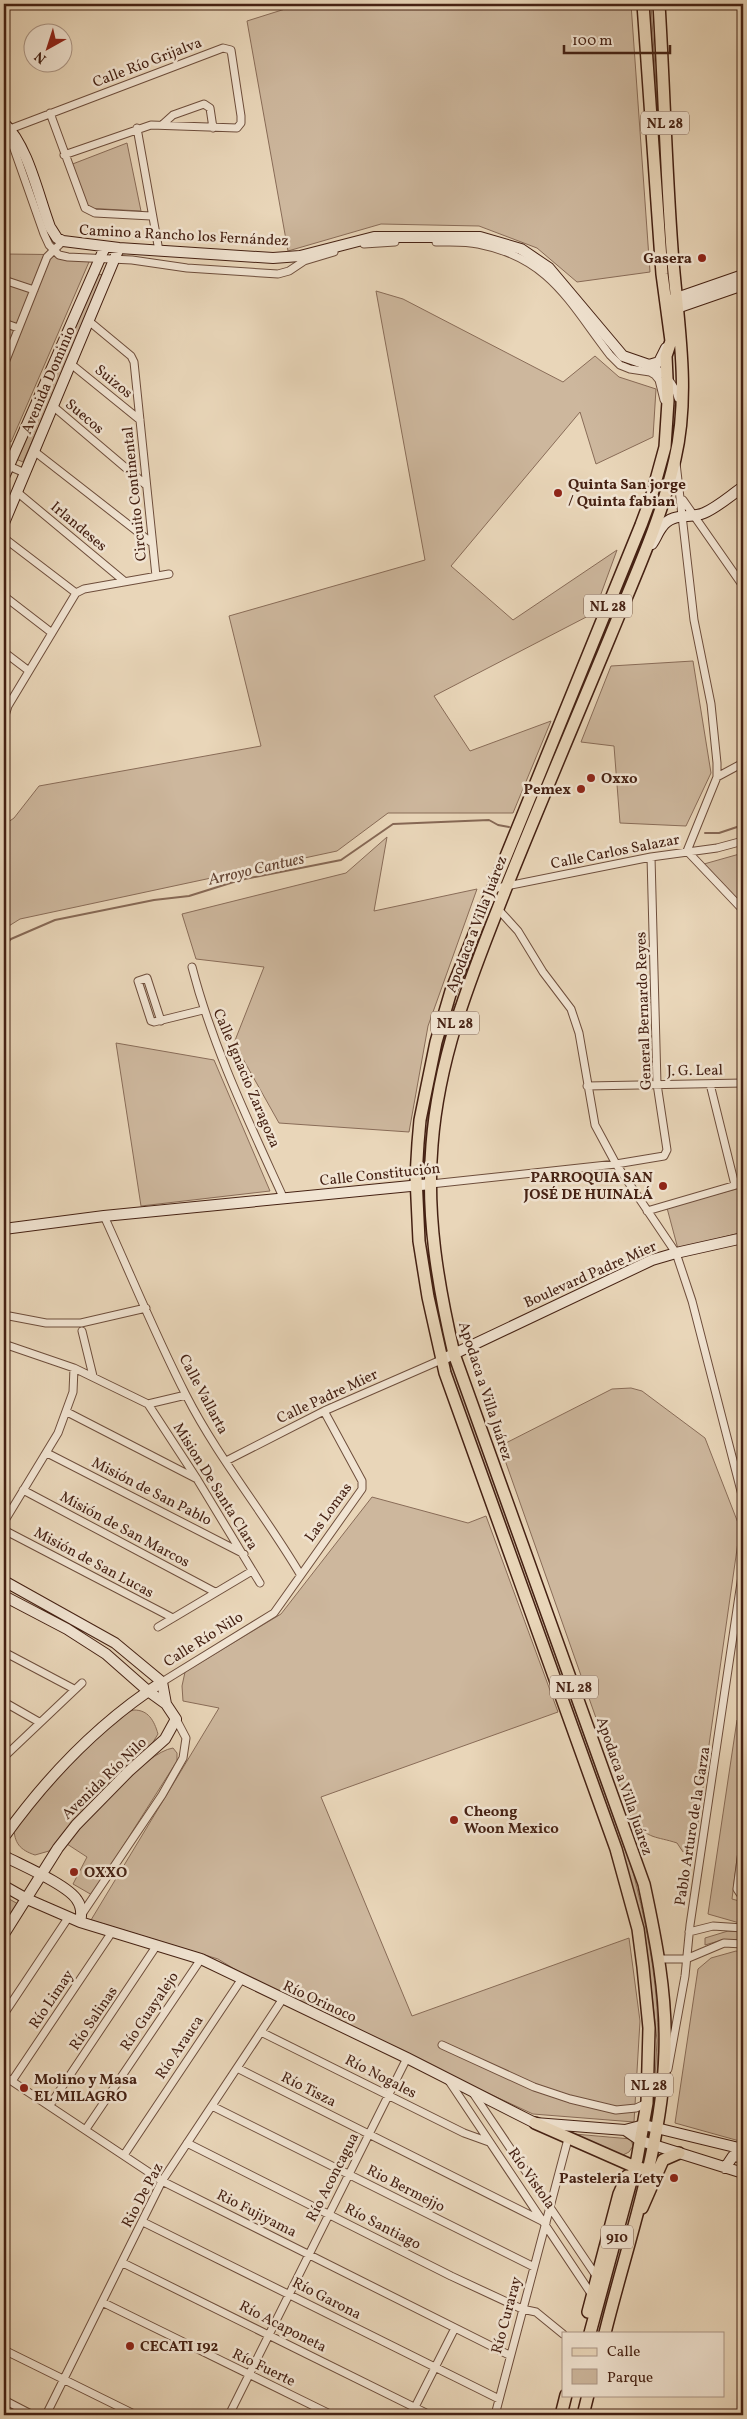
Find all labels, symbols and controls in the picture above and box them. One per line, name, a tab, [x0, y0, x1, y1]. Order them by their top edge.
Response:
north arrow	[22, 22, 72, 72]
scale bar	[564, 22, 671, 54]
text: 100 m	[572, 31, 612, 52]
street label: Calle Río Grijalva	[90, 33, 205, 94]
text: N	[31, 46, 51, 68]
road number: NL 28	[641, 112, 689, 134]
street label: Camino a Rancho los Fernández	[79, 221, 289, 252]
place label: Gasera	[643, 249, 692, 270]
marker: Gasera	[696, 252, 708, 264]
street label: Avenida Dominio	[17, 323, 82, 438]
street label: Suizos	[90, 360, 136, 404]
street label: Suecos	[60, 395, 108, 440]
street label: Circuito Continental	[118, 426, 153, 562]
place label: Quinta San jorge / Quinta fabian	[568, 475, 686, 513]
marker: Quinta San jorge / Quinta fabian	[552, 487, 564, 499]
street label: Irlandeses	[45, 497, 111, 557]
road number: NL 28	[584, 594, 632, 618]
place label: Oxxo	[601, 769, 638, 790]
marker: Oxxo	[585, 772, 597, 784]
place label: Pemex	[524, 780, 571, 801]
marker: Pemex	[575, 783, 587, 795]
street label: Calle Carlos Salazar	[549, 830, 681, 875]
water label: Arroyo Cantues	[205, 848, 307, 892]
street label: Apodaca a Villa Juárez	[442, 853, 513, 996]
street label: General Bernardo Reyes	[631, 931, 658, 1091]
street label: Calle Ignacio Zaragoza	[207, 1006, 284, 1151]
road number: NL 28	[431, 1011, 479, 1034]
street label: J. G. Leal	[667, 1061, 723, 1082]
street label: Calle Constitución	[319, 1159, 442, 1192]
place label: PARROQUIA SAN JOSÉ DE HUINALÁ	[523, 1168, 653, 1206]
marker: PARROQUIA SAN JOSÉ DE HUINALÁ	[657, 1180, 669, 1192]
street label: Boulevard Padre Mier	[521, 1237, 660, 1314]
street label: Apodaca a Villa Juárez	[452, 1319, 517, 1464]
street label: Calle Vallarta	[173, 1351, 233, 1438]
street label: Calle Padre Mier	[274, 1365, 382, 1430]
street label: Mision De Santa Clara	[167, 1419, 262, 1554]
street label: Misión de San Pablo	[88, 1453, 215, 1532]
street label: Las Lomas	[300, 1479, 358, 1547]
street label: Misión de San Marcos	[56, 1487, 193, 1574]
street label: Misión de San Lucas	[30, 1523, 157, 1604]
street label: Calle Río Nilo	[160, 1607, 248, 1673]
road number: NL 28	[550, 1675, 598, 1698]
street label: Apodaca a Villa Juárez	[590, 1715, 657, 1858]
street label: Avenida Río Nilo	[58, 1733, 152, 1825]
street label: Pablo Arturo de la Garza	[671, 1745, 716, 1907]
place label: Cheong Woon Mexico	[464, 1802, 559, 1840]
marker: Cheong Woon Mexico	[448, 1814, 460, 1826]
place label: OXXO	[84, 1863, 127, 1884]
marker: OXXO	[68, 1866, 80, 1878]
street label: Río Limay	[25, 1966, 80, 2034]
street label: Río Guayalejo	[116, 1968, 185, 2056]
street label: Río Orinoco	[279, 1976, 360, 2029]
street label: Río Salinas	[65, 1983, 123, 2055]
street label: Río Arauca	[151, 2012, 209, 2084]
street label: Río Nogales	[341, 2050, 420, 2104]
street label: Río Tisza	[277, 2068, 339, 2113]
place label: Molino y Masa EL MILAGRO	[34, 2070, 137, 2108]
road number: NL 28	[625, 2074, 673, 2096]
marker: Molino y Masa EL MILAGRO	[18, 2082, 30, 2094]
street label: Río Aconcagua	[302, 2130, 365, 2226]
street label: Río Vistola	[502, 2144, 560, 2214]
street label: Rio De Paz	[118, 2160, 169, 2232]
street label: Rio Bermejjo	[363, 2161, 448, 2218]
place label: Pasteleria Lety	[559, 2169, 665, 2190]
marker: Pasteleria Lety	[668, 2172, 680, 2184]
street label: Rio Fujiyama	[213, 2185, 300, 2244]
street label: Río Santiago	[340, 2199, 424, 2256]
road number: 910	[601, 2226, 633, 2248]
street label: Río Garona	[288, 2273, 364, 2326]
street label: Río Curaray	[487, 2274, 528, 2356]
street label: Río Acaponeta	[235, 2296, 330, 2358]
legend	[562, 2332, 724, 2396]
place label: CECATI 192	[140, 2337, 219, 2358]
marker: CECATI 192	[124, 2340, 136, 2352]
text: Calle	[607, 2342, 640, 2363]
street label: Río Fuerte	[228, 2344, 298, 2393]
text: Parque	[607, 2368, 653, 2389]

